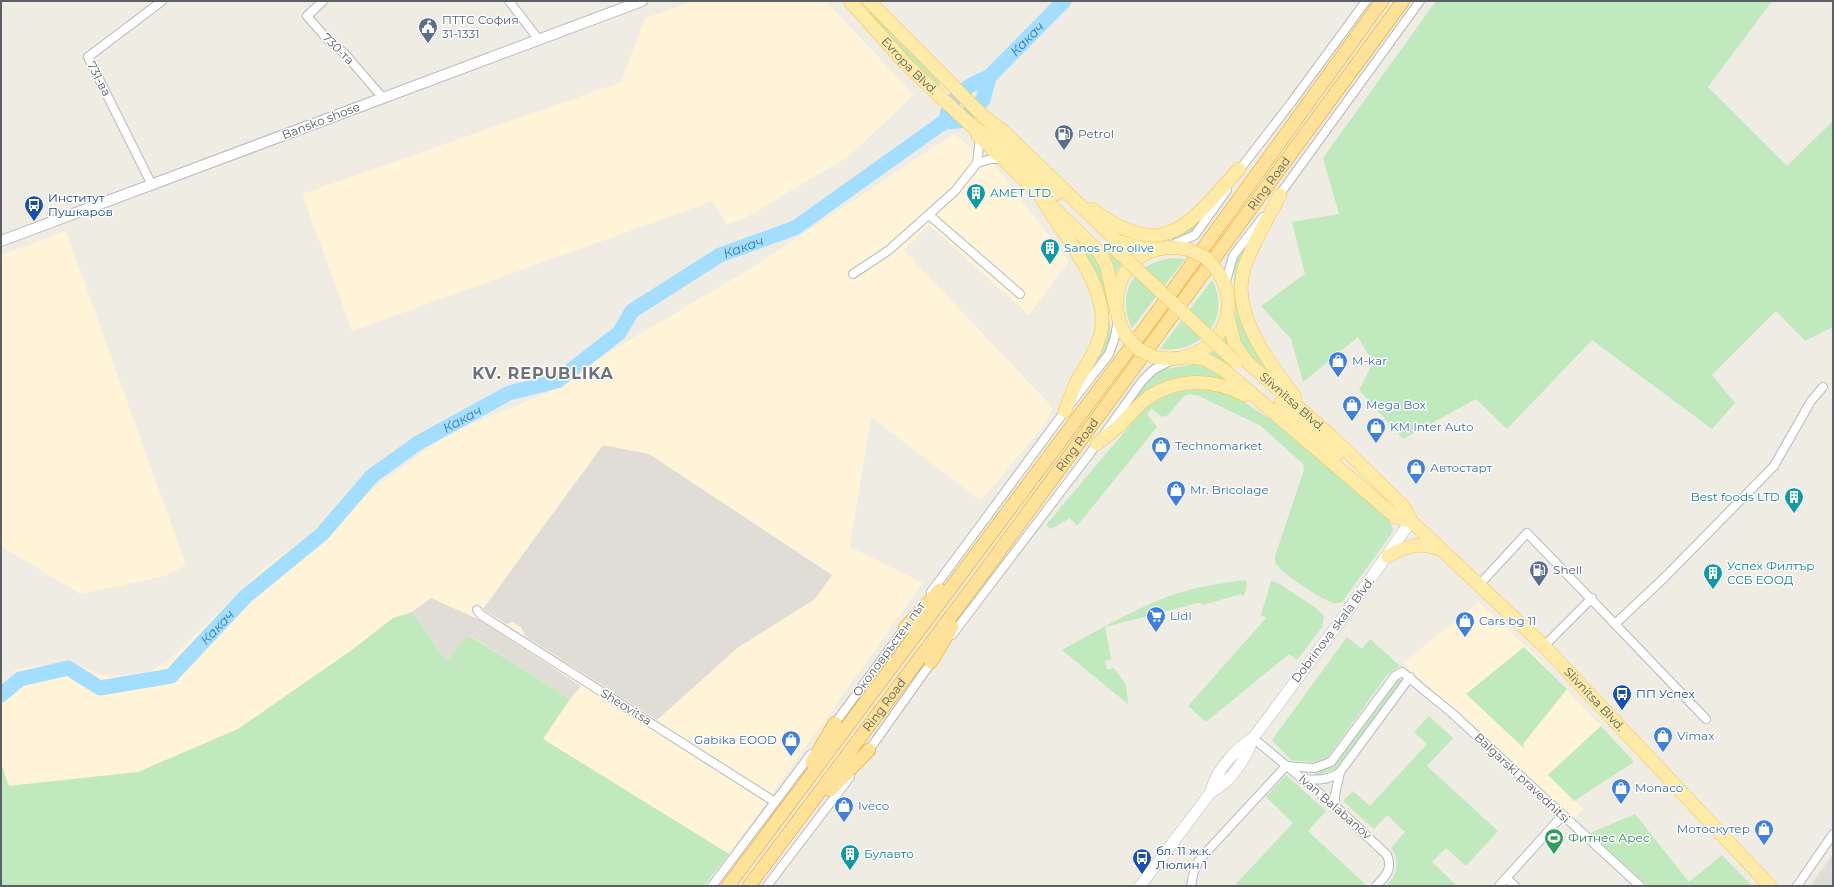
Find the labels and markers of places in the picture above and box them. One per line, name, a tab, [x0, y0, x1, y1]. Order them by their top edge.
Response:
place label: ПТТС София 31-1331	[442, 12, 519, 41]
public building icon: ПТТС София 31-1331	[417, 16, 439, 44]
fuel station icon: Petrol	[1053, 123, 1075, 151]
place label: Petrol	[1078, 126, 1114, 141]
building icon: AMET LTD.	[965, 182, 987, 210]
place label: AMET LTD.	[990, 185, 1053, 200]
place label: Институт Пушкаров	[48, 190, 113, 219]
bus stop icon: Институт Пушкаров	[23, 194, 45, 222]
building icon: Sanos Pro olive	[1039, 237, 1061, 265]
place label: Sanos Pro olive	[1064, 240, 1154, 255]
shop icon: M-kar	[1327, 350, 1349, 378]
place label: M-kar	[1352, 353, 1387, 368]
shop icon: Mega Box	[1341, 394, 1363, 422]
place label: Mega Box	[1366, 397, 1427, 412]
shop icon: KM Inter Auto	[1365, 416, 1387, 444]
place label: KM Inter Auto	[1390, 419, 1473, 434]
shop icon: Technomarket	[1150, 435, 1172, 463]
place label: Technomarket	[1175, 438, 1263, 453]
shop icon: Автостарт	[1405, 457, 1427, 485]
place label: Автостарт	[1430, 460, 1493, 475]
shop icon: Mr. Bricolage	[1165, 479, 1187, 507]
place label: Mr. Bricolage	[1190, 482, 1269, 497]
building icon: Best foods LTD	[1783, 486, 1805, 514]
place label: Best foods LTD	[1691, 489, 1780, 504]
place label: Успех Филтър ССБ ЕООД	[1727, 558, 1814, 587]
fuel station icon: Shell	[1528, 559, 1550, 587]
place label: Shell	[1553, 562, 1582, 577]
building icon: Успех Филтър ССБ ЕООД	[1702, 562, 1724, 590]
supermarket icon: Lidl	[1145, 605, 1167, 633]
place label: Lidl	[1170, 608, 1192, 623]
shop icon: Cars bg 11	[1454, 610, 1476, 638]
place label: Cars bg 11	[1479, 613, 1536, 628]
bus stop icon: ПП Успех	[1611, 683, 1633, 711]
place label: ПП Успех	[1636, 686, 1696, 701]
shop icon: Vimax	[1652, 725, 1674, 753]
place label: Vimax	[1677, 728, 1715, 743]
shop icon: Gabika EOOD	[780, 729, 802, 757]
place label: Gabika EOOD	[694, 732, 777, 747]
shop icon: Monaco	[1610, 777, 1632, 805]
place label: Monaco	[1635, 780, 1683, 795]
shop icon: Iveco	[833, 795, 855, 823]
place label: Iveco	[858, 798, 889, 813]
shop icon: Мотоскутер	[1753, 818, 1775, 846]
place label: Мотоскутер	[1677, 821, 1750, 836]
sports icon: Фитнес Арес	[1543, 827, 1565, 855]
place label: Фитнес Арес	[1568, 830, 1650, 845]
building icon: Булавто	[839, 843, 861, 871]
place label: бл. 11 ж.к. Люлин 1	[1156, 843, 1211, 872]
place label: Булавто	[864, 846, 914, 861]
bus stop icon: бл. 11 ж.к. Люлин 1	[1131, 847, 1153, 875]

